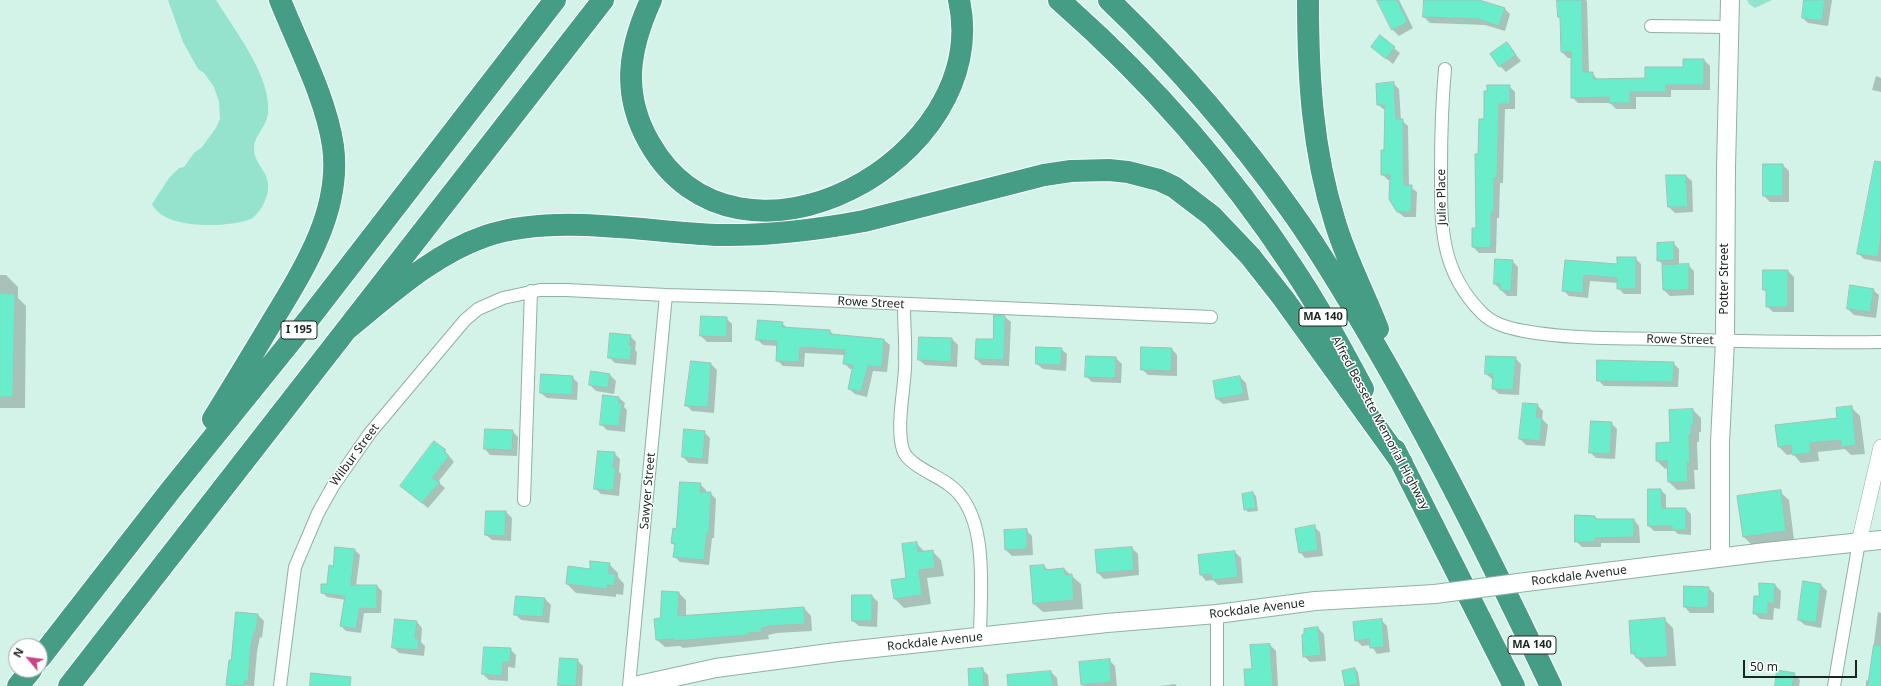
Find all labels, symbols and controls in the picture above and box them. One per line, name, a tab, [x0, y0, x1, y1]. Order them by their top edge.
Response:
street label: Julie Place	[1434, 169, 1450, 225]
street label: Potter Street	[1718, 243, 1732, 315]
street label: Rowe Street	[837, 294, 905, 312]
road number: MA 140	[1299, 308, 1347, 326]
road number: I 195	[281, 321, 317, 339]
street label: Rowe Street	[1646, 332, 1714, 348]
street label: Alfred Bessette Memorial Highway	[1328, 334, 1432, 512]
street label: Wilbur Street	[328, 421, 382, 489]
street label: Sawyer Street	[637, 452, 659, 530]
street label: Rockdale Avenue	[1530, 563, 1628, 589]
street label: Rockdale Avenue	[1208, 596, 1306, 622]
street label: Rockdale Avenue	[886, 630, 984, 654]
road number: MA 140	[1508, 636, 1556, 654]
north arrow	[8, 638, 48, 678]
text: N	[9, 645, 27, 660]
scale bar	[1745, 652, 1859, 678]
text: 50 m	[1750, 658, 1778, 675]

